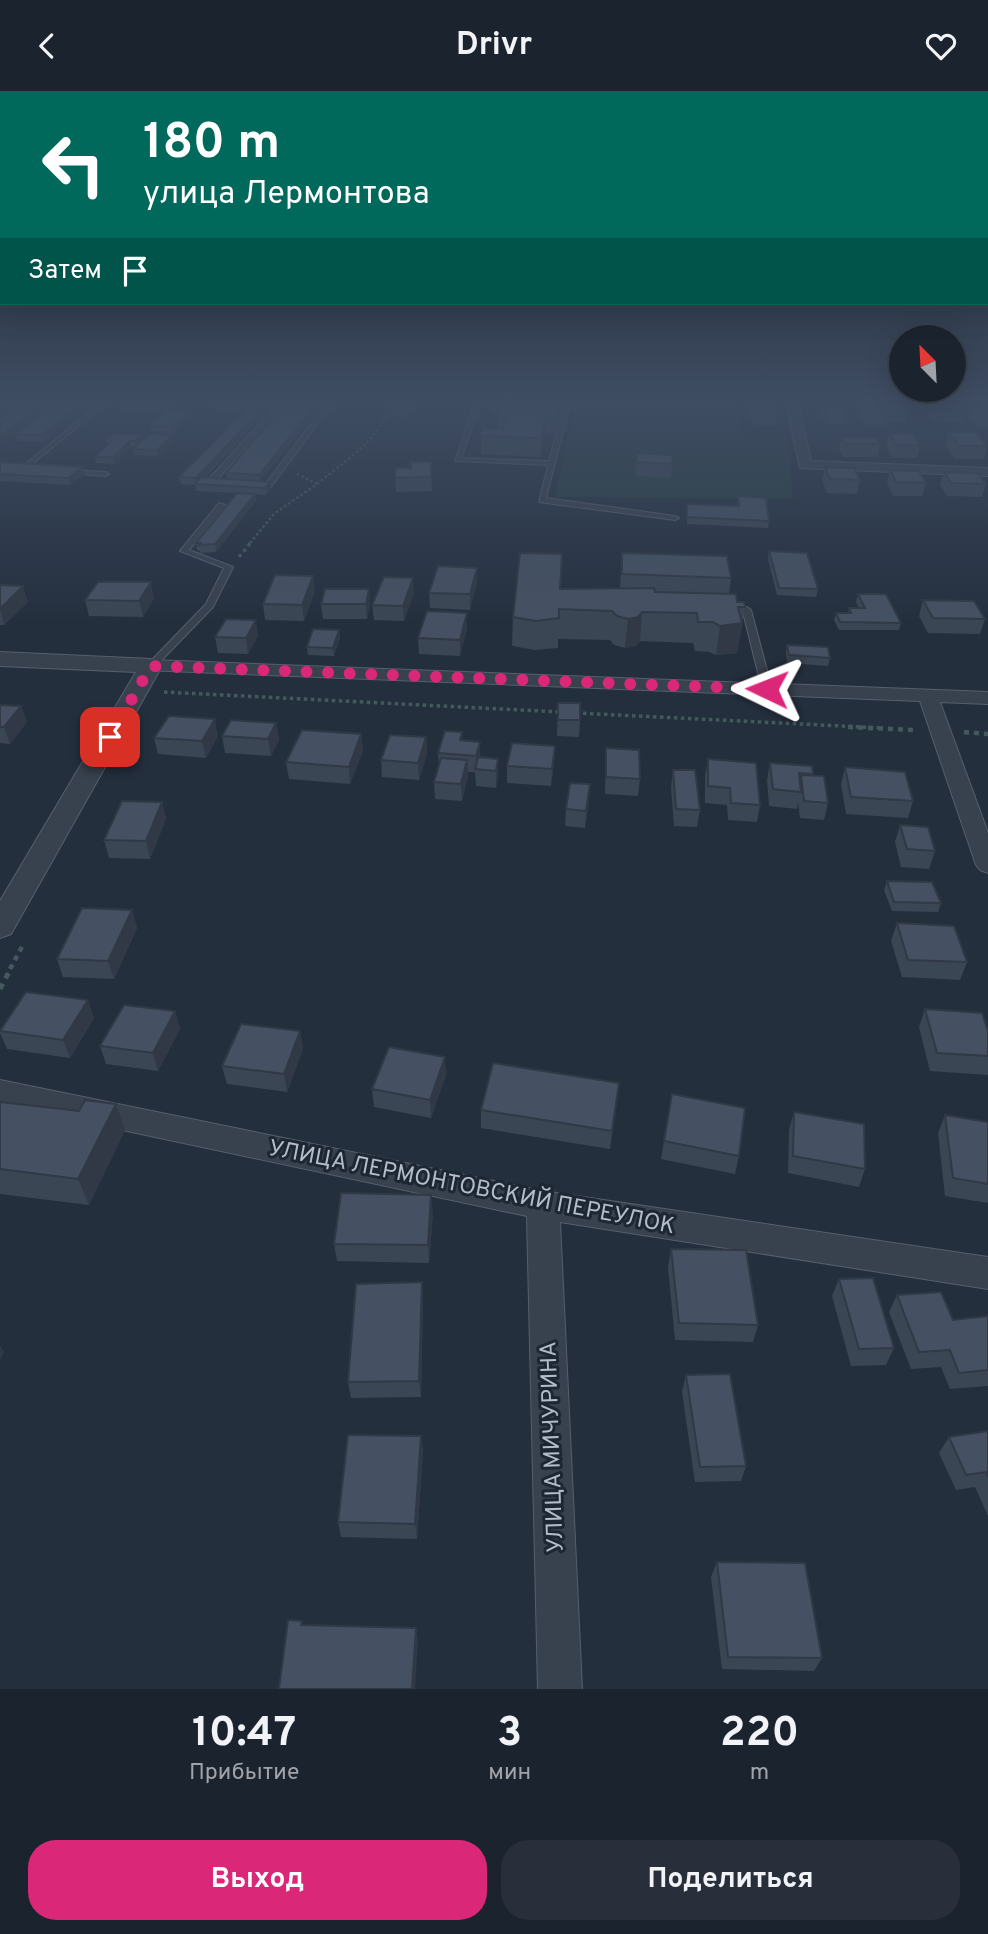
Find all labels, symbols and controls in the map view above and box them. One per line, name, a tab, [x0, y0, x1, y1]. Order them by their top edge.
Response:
text: Drivr	[456, 26, 532, 66]
icon: back	[28, 27, 66, 65]
icon: heart	[922, 27, 960, 65]
text: 180 m	[143, 114, 280, 176]
icon: left	[28, 119, 119, 210]
text: улица Лермонтова	[143, 175, 430, 215]
icon: arrive	[116, 252, 154, 290]
text: Затем	[28, 255, 102, 288]
north arrow	[889, 325, 966, 403]
map controls	[889, 325, 966, 402]
position arrow	[730, 652, 804, 726]
pin	[80, 707, 140, 767]
icon: arrive	[91, 718, 129, 756]
street label: УЛИЦА ЛЕРМОНТОВСКИЙ ПЕРЕУЛОК	[266, 1133, 678, 1242]
street label: УЛИЦА МИЧУРИНА	[535, 1341, 572, 1553]
text: 10:47	[192, 1708, 296, 1761]
text: 3	[497, 1708, 522, 1761]
text: 220	[720, 1708, 799, 1761]
text: Прибытие	[189, 1759, 299, 1788]
text: мин	[488, 1759, 531, 1788]
text: m	[750, 1759, 769, 1788]
button: Выход	[28, 1840, 487, 1920]
button: Поделиться	[501, 1840, 960, 1920]

